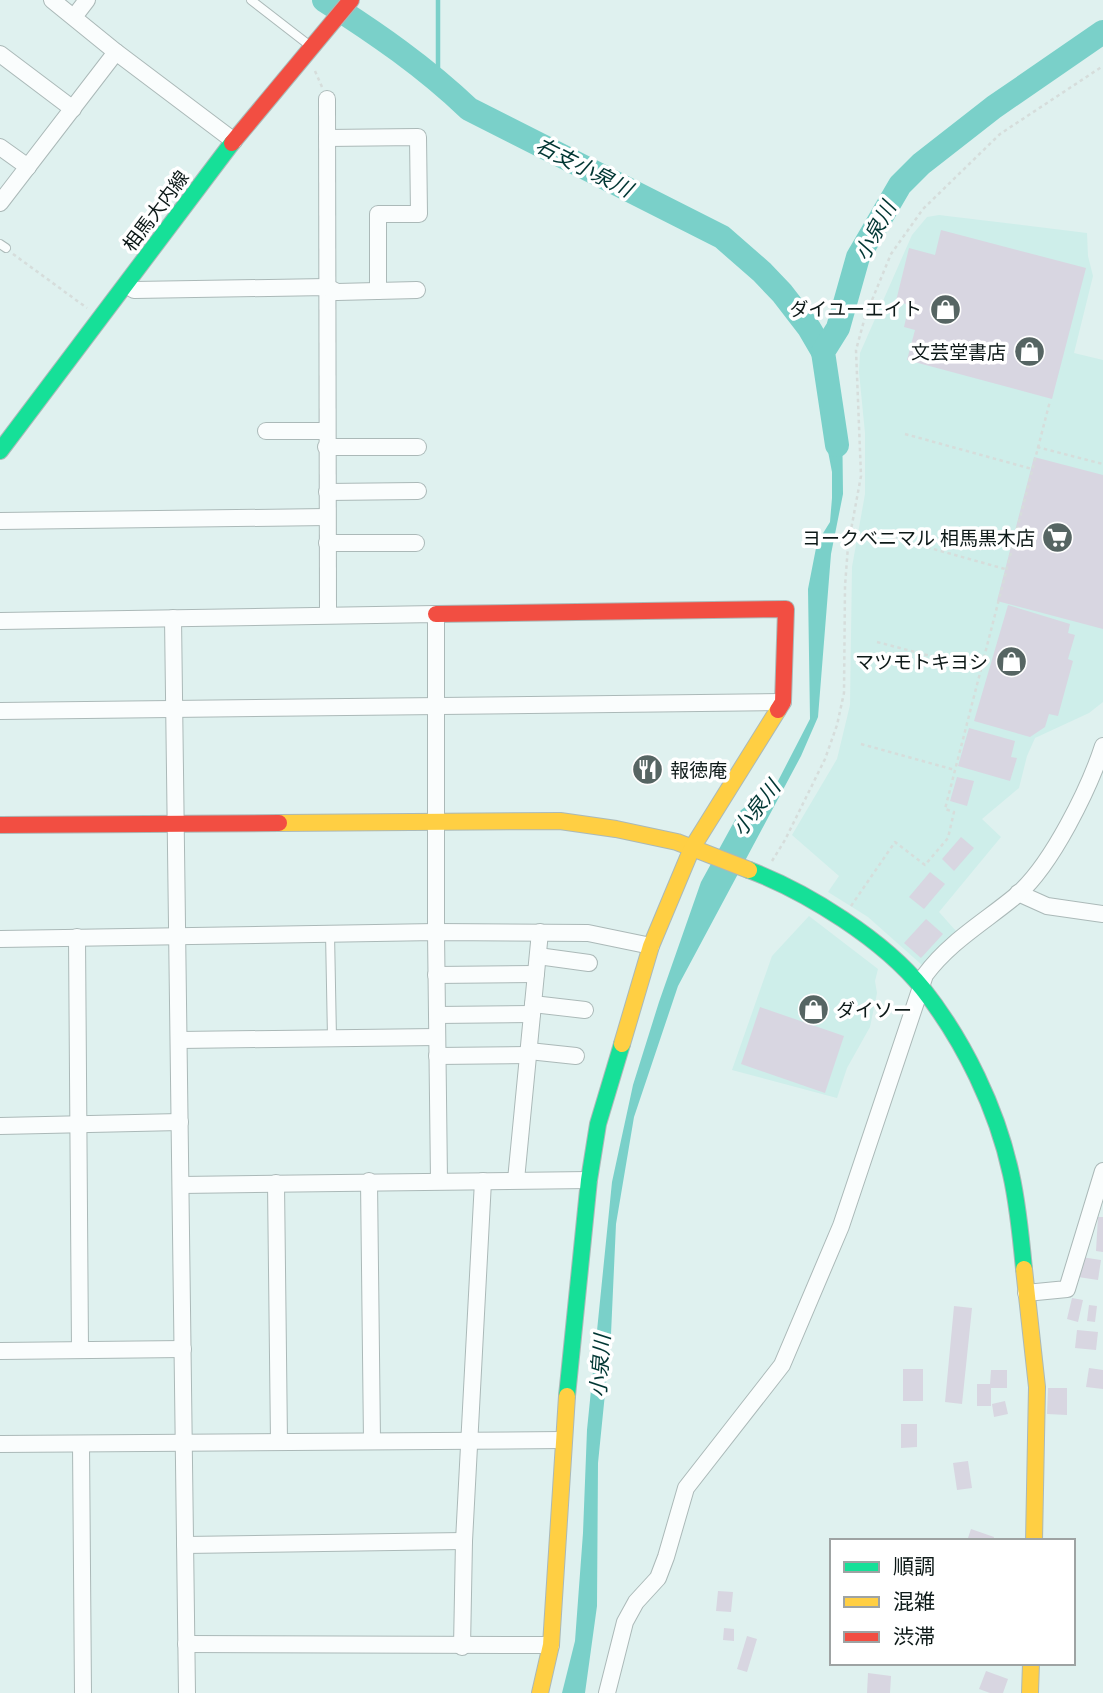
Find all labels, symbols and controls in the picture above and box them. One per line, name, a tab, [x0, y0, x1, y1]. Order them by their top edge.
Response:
water label: 右支小泉川	[531, 131, 639, 204]
street label: 相馬大内線	[117, 166, 195, 256]
water label: 小泉川	[848, 195, 903, 265]
shop icon: ダイユーエイト	[928, 292, 962, 326]
place label: ダイユーエイト	[789, 297, 922, 322]
shop icon: 文芸堂書店	[1012, 335, 1046, 369]
place label: 文芸堂書店	[911, 340, 1006, 365]
supermarket icon: ヨークベニマル 相馬黒木店	[1041, 521, 1075, 555]
place label: ヨークベニマル 相馬黒木店	[802, 526, 1035, 551]
shop icon: マツモトキヨシ	[994, 645, 1028, 679]
place label: マツモトキヨシ	[855, 650, 988, 675]
restaurant icon: 報徳庵	[630, 753, 664, 787]
place label: 報徳庵	[670, 758, 727, 783]
water label: 小泉川	[726, 773, 787, 841]
shop icon: ダイソー	[796, 993, 830, 1027]
place label: ダイソー	[836, 998, 912, 1023]
water label: 小泉川	[584, 1332, 616, 1398]
legend	[830, 1539, 1075, 1665]
text: 順調	[893, 1553, 935, 1580]
text: 混雑	[893, 1588, 935, 1615]
text: 渋滞	[893, 1623, 935, 1650]

